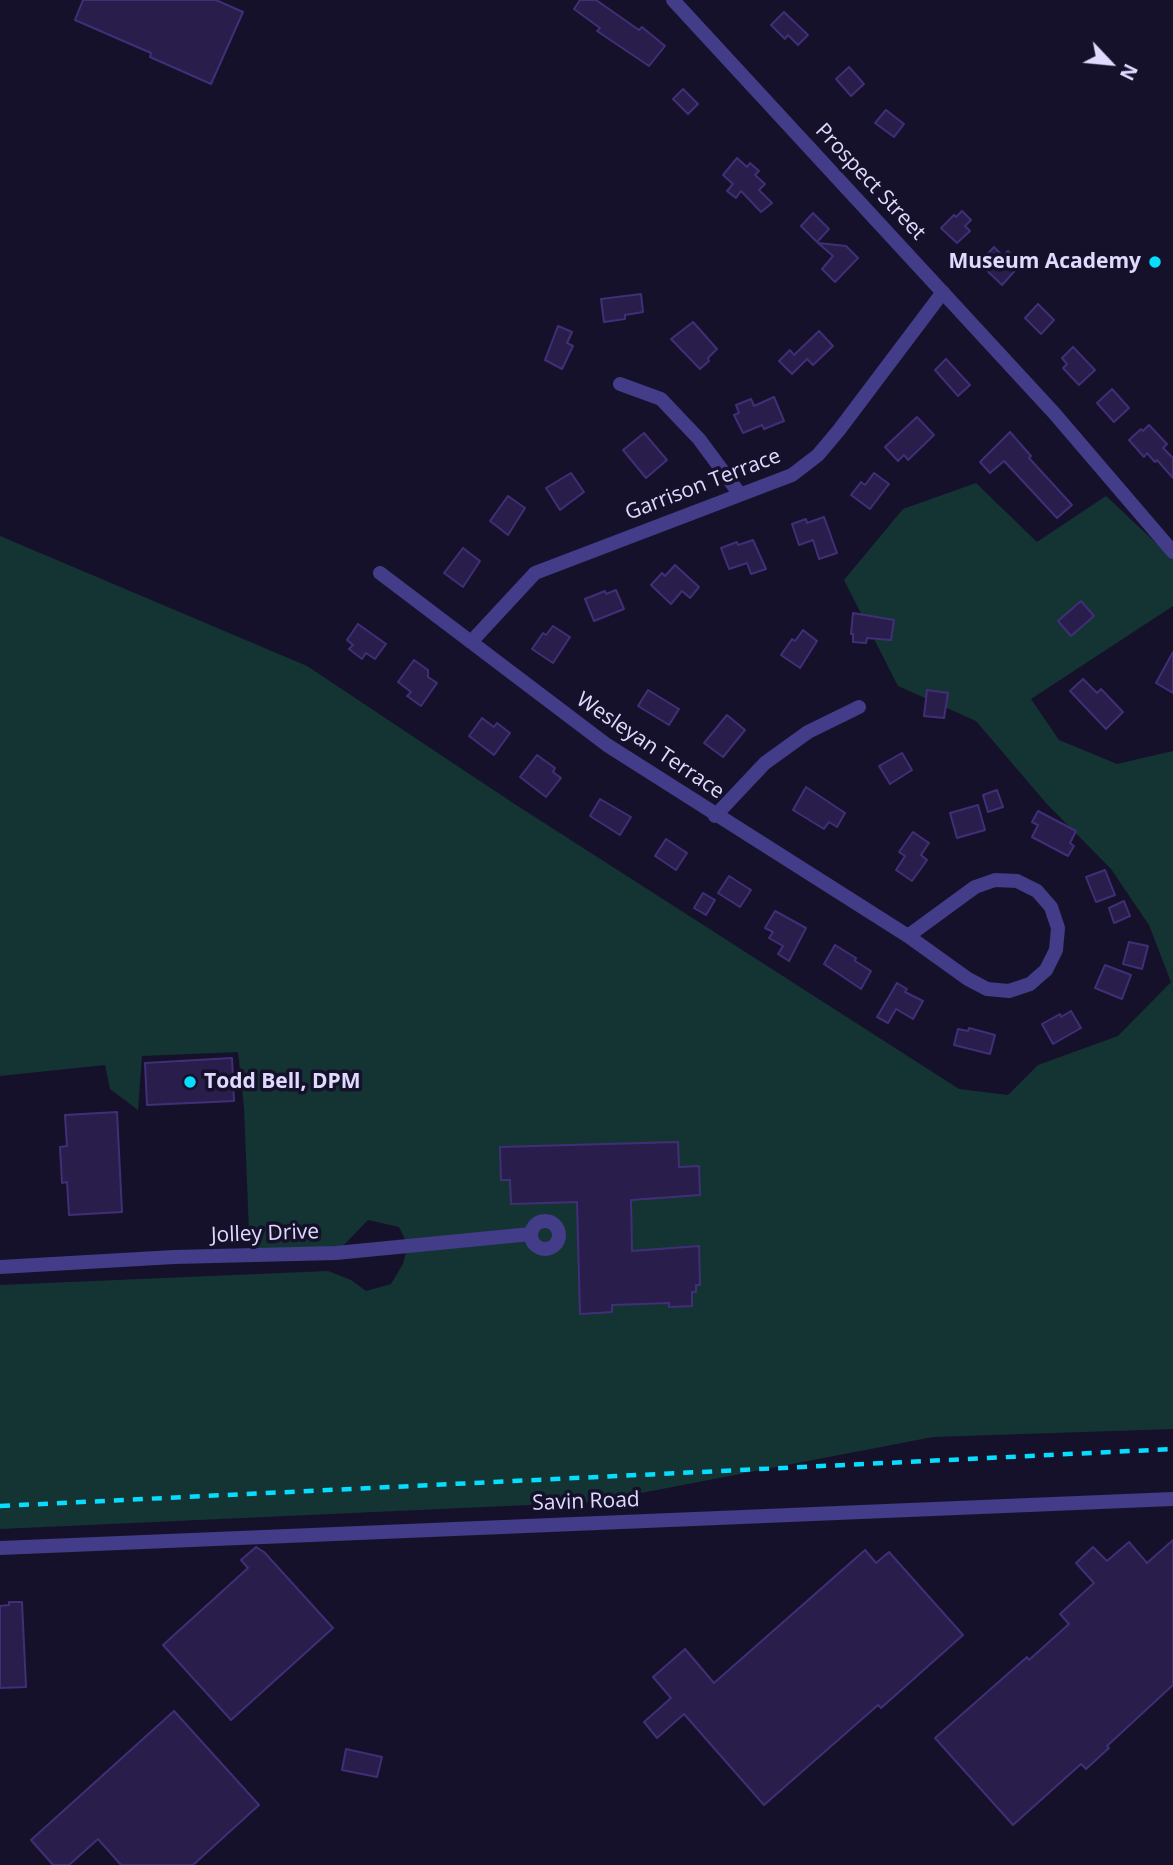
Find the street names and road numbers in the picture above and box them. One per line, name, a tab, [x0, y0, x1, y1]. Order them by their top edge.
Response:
street label: Prospect Street	[810, 119, 930, 245]
street label: Garrison Terrace	[622, 444, 784, 526]
street label: Wesleyan Terrace	[571, 687, 729, 805]
street label: Jolley Drive	[211, 1220, 319, 1248]
street label: Savin Road	[532, 1488, 640, 1516]

